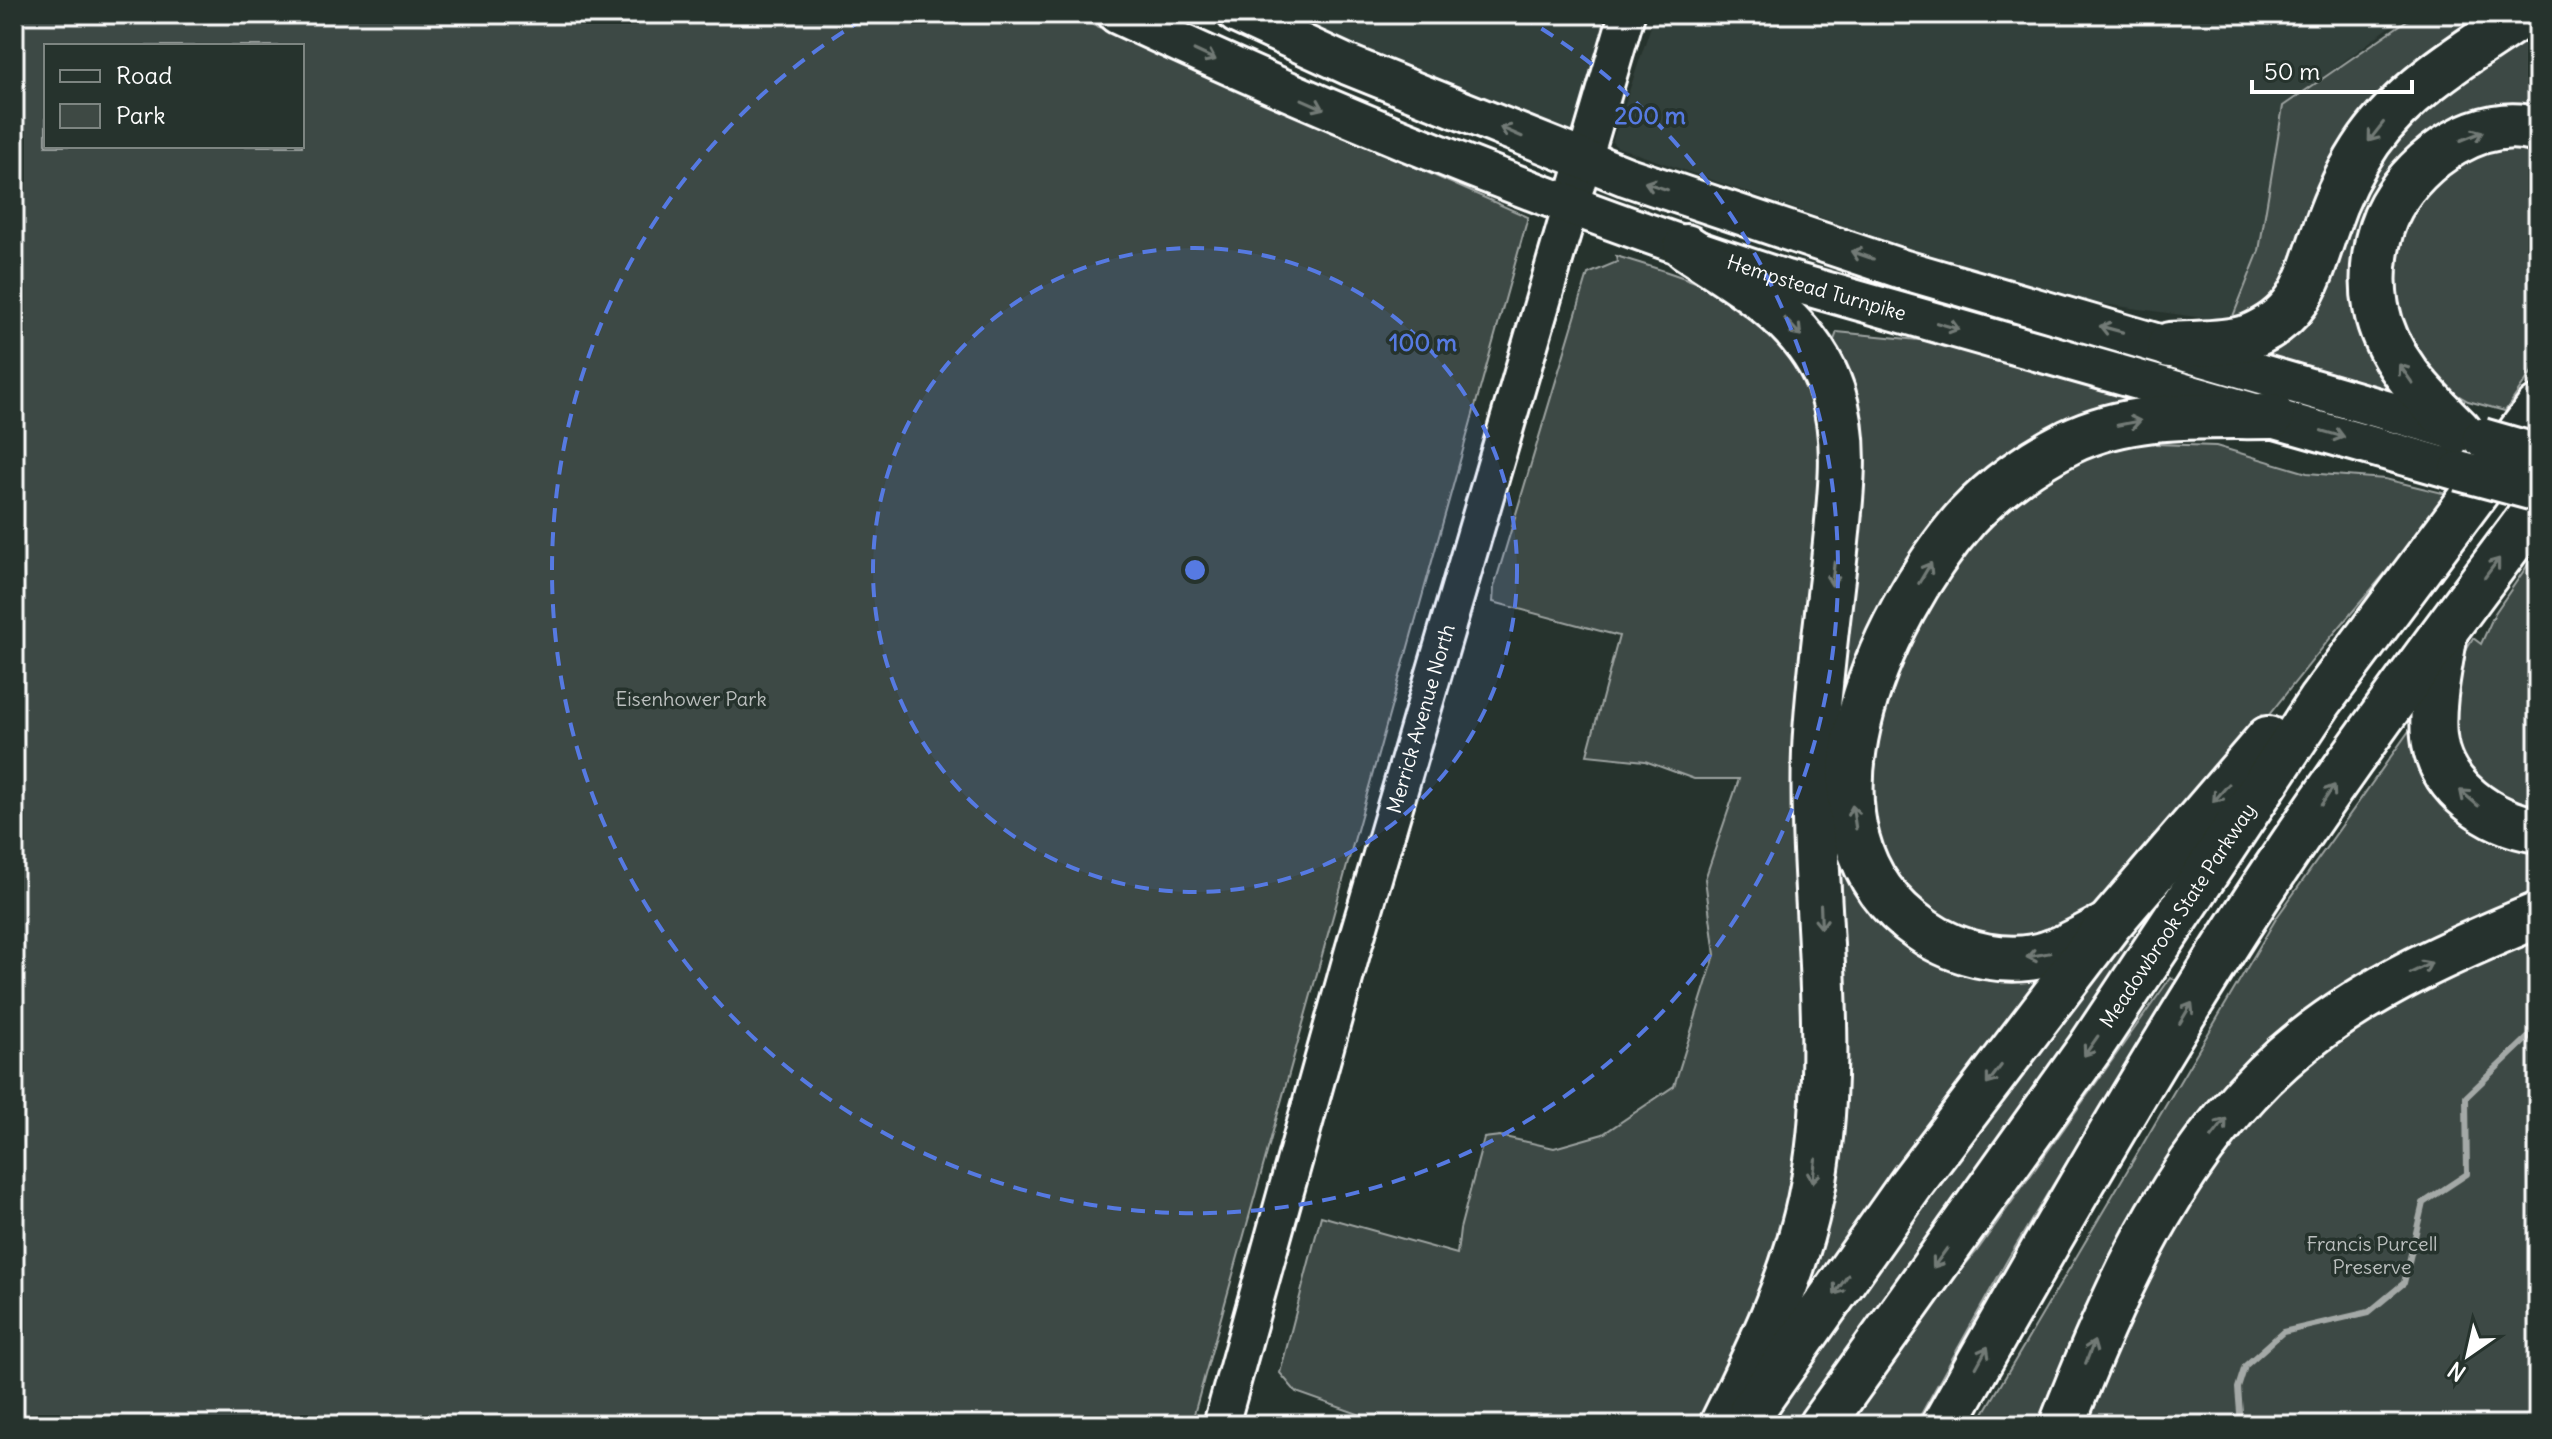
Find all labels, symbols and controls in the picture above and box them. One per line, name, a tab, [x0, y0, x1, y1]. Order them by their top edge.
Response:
legend	[44, 44, 304, 148]
scale bar	[2252, 44, 2412, 94]
one-way arrow	[1193, 48, 1217, 63]
text: 50 m	[2264, 56, 2320, 86]
text: Road	[116, 60, 172, 90]
one-way arrow	[1300, 97, 1325, 112]
text: Park	[116, 100, 166, 130]
text: 200 m	[1614, 100, 1686, 130]
one-way arrow	[2368, 121, 2385, 142]
one-way arrow	[1499, 124, 1524, 139]
one-way arrow	[2459, 128, 2484, 142]
one-way arrow	[1644, 178, 1669, 193]
one-way arrow	[1850, 247, 1875, 262]
street label: Hempstead Turnpike	[1724, 249, 1909, 325]
one-way arrow	[1783, 317, 1802, 336]
one-way arrow	[1935, 319, 1961, 334]
one-way arrow	[2099, 320, 2125, 335]
text: 100 m	[1389, 327, 1457, 357]
one-way arrow	[2398, 364, 2414, 386]
one-way arrow	[2115, 415, 2141, 430]
one-way arrow	[2320, 427, 2346, 442]
centre of rings	[1181, 556, 1209, 584]
one-way arrow	[2483, 558, 2500, 579]
one-way arrow	[1825, 560, 1840, 587]
one-way arrow	[1917, 562, 1933, 585]
street label: Merrick Avenue North	[1381, 621, 1460, 816]
park label: Eisenhower Park	[615, 686, 767, 711]
one-way arrow	[2212, 783, 2230, 803]
one-way arrow	[2320, 784, 2336, 806]
one-way arrow	[2459, 789, 2479, 807]
street label: Meadowbrook State Parkway	[2094, 798, 2261, 1032]
one-way arrow	[1845, 805, 1860, 830]
one-way arrow	[1813, 903, 1828, 930]
one-way arrow	[2026, 948, 2052, 963]
one-way arrow	[2408, 960, 2432, 975]
one-way arrow	[2178, 1002, 2194, 1025]
one-way arrow	[2083, 1034, 2099, 1056]
one-way arrow	[1986, 1064, 2003, 1085]
one-way arrow	[2210, 1118, 2227, 1139]
one-way arrow	[1806, 1158, 1821, 1183]
park label: Francis Purcell Preserve	[2306, 1231, 2438, 1279]
one-way arrow	[1932, 1246, 1949, 1268]
one-way arrow	[1833, 1273, 1849, 1295]
north arrow	[2428, 1315, 2508, 1395]
one-way arrow	[2084, 1340, 2098, 1365]
one-way arrow	[1975, 1346, 1991, 1369]
text: N	[2443, 1356, 2471, 1387]

